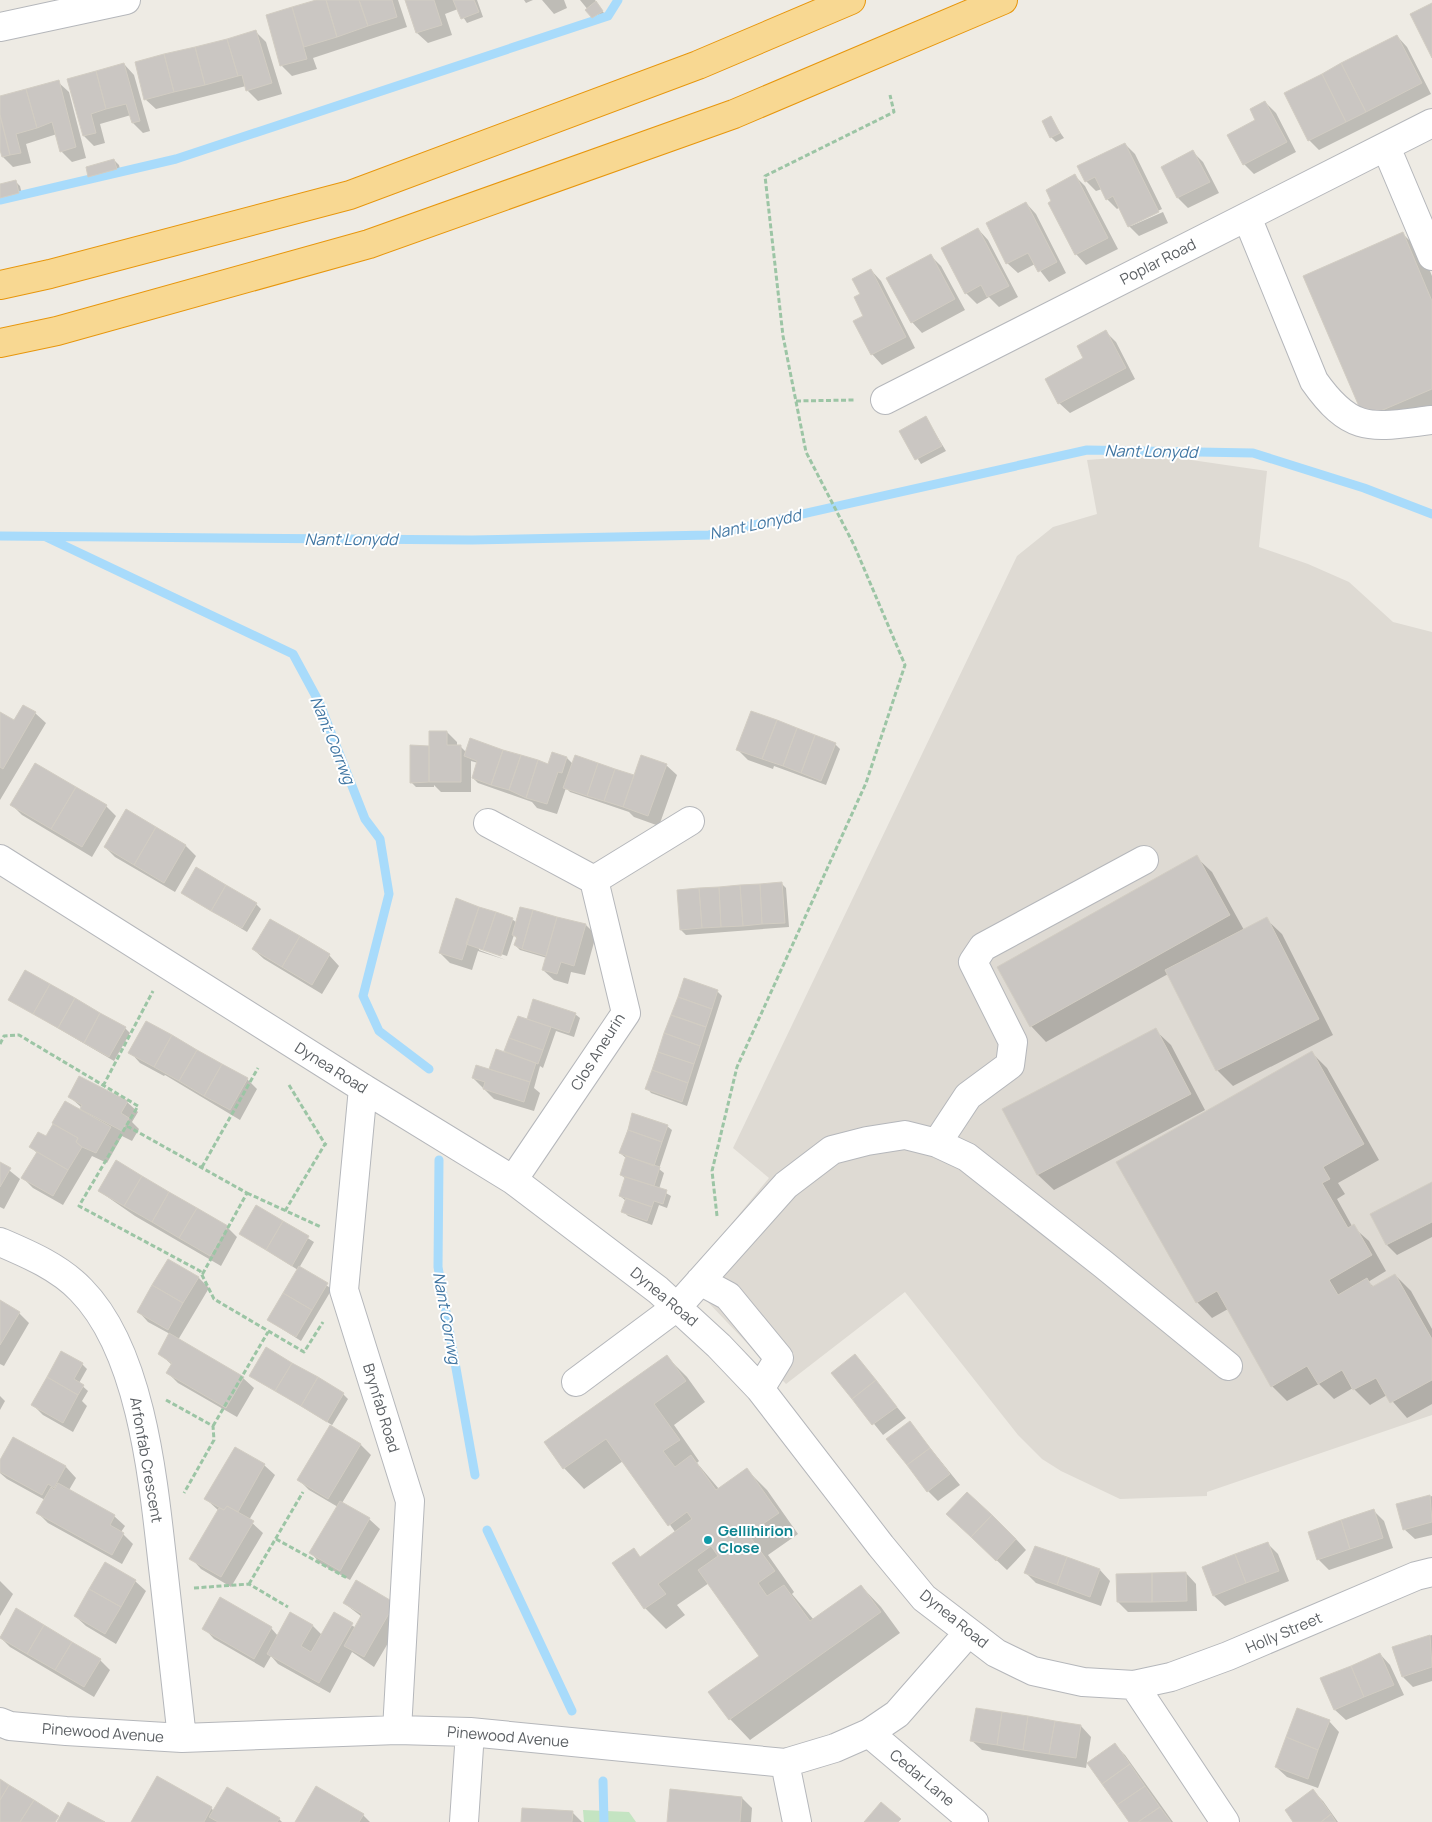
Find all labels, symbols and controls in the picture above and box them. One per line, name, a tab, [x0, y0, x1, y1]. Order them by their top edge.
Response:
street label: Poplar Road	[1116, 233, 1199, 290]
water label: Nant Lonydd	[1104, 439, 1200, 463]
water label: Nant Lonydd	[707, 503, 805, 544]
water label: Nant Lonydd	[305, 528, 400, 550]
water label: Nant Corrwg	[305, 693, 361, 789]
street label: Clos Aneurin	[565, 1009, 630, 1095]
street label: Dynea Road	[291, 1037, 372, 1098]
street label: Dynea Road	[626, 1262, 703, 1331]
water label: Nant Corrwg	[428, 1270, 466, 1367]
street label: Brynfab Road	[358, 1361, 405, 1455]
street label: Arfonfab Crescent	[125, 1395, 168, 1524]
place label: Gellihirion Close	[718, 1520, 793, 1558]
marker: Gellihirion Close	[702, 1534, 714, 1546]
street label: Dynea Road	[916, 1585, 993, 1653]
street label: Holly Street	[1242, 1607, 1325, 1658]
street label: Pinewood Avenue	[41, 1718, 165, 1747]
street label: Pinewood Avenue	[446, 1721, 570, 1752]
street label: Cedar Lane	[885, 1744, 959, 1811]

